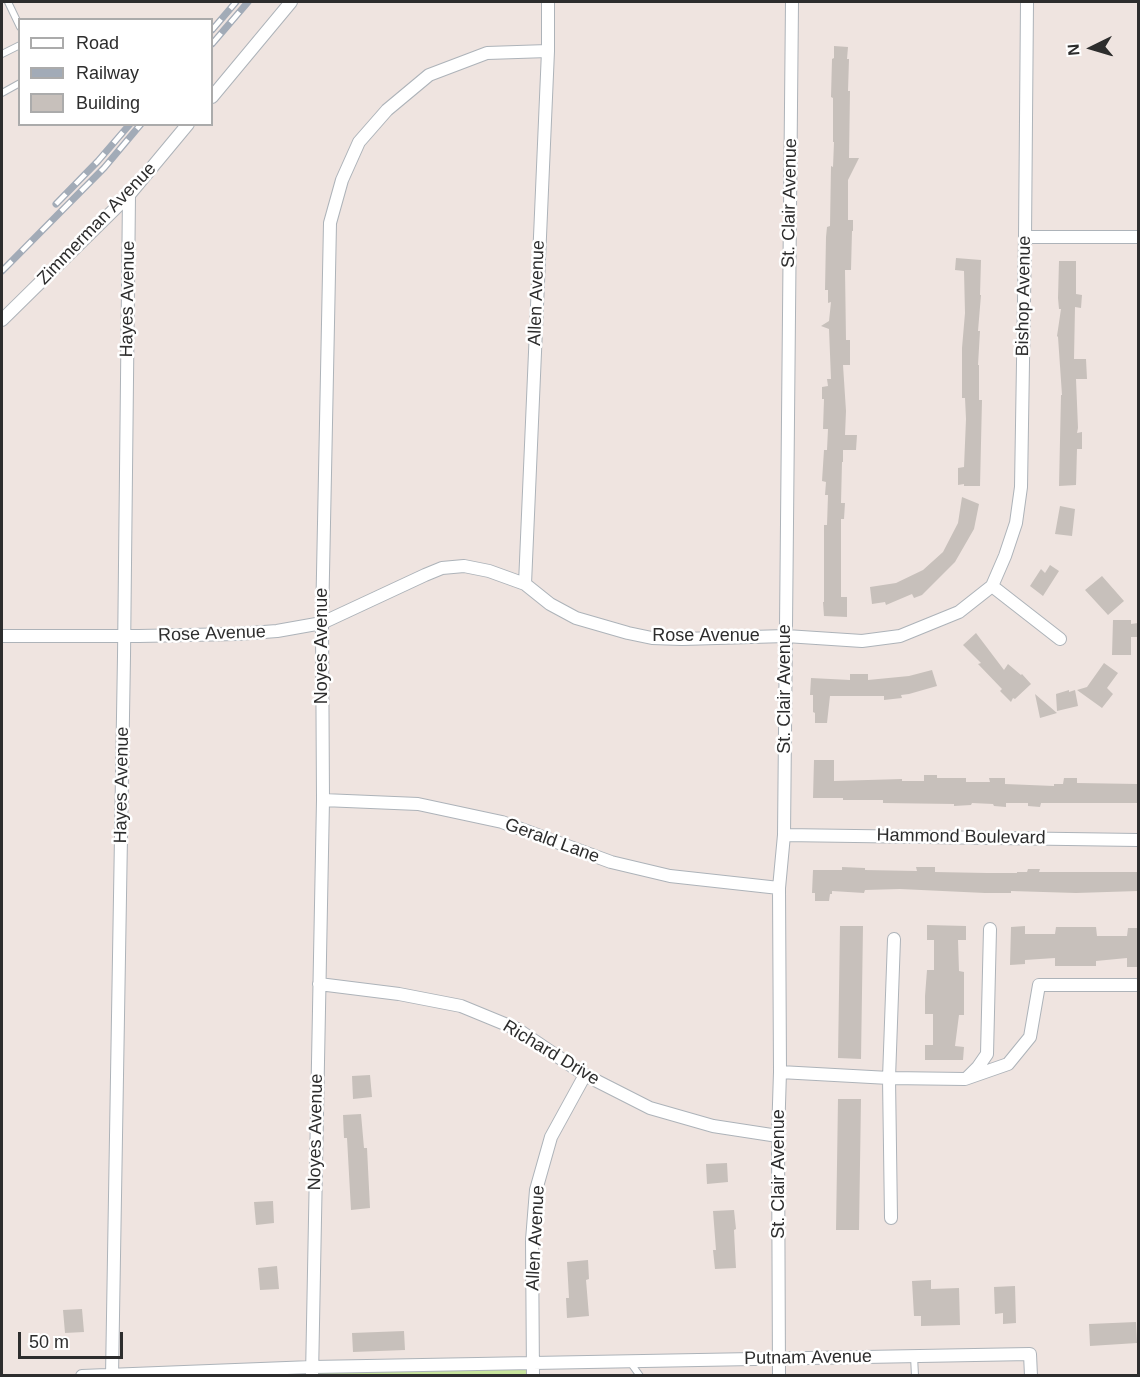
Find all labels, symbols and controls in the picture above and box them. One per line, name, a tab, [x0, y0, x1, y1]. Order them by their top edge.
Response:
legend	[18, 18, 213, 126]
north arrow	[1062, 18, 1122, 78]
text: Road	[76, 33, 119, 53]
text: N	[1065, 43, 1083, 56]
text: Railway	[76, 63, 139, 83]
text: Building	[76, 93, 140, 113]
street label: St. Clair Avenue	[778, 138, 802, 268]
street label: Zimmerman Avenue	[33, 158, 161, 290]
street label: Bishop Avenue	[1012, 235, 1036, 357]
street label: Hayes Avenue	[116, 240, 140, 358]
street label: Allen Avenue	[524, 240, 550, 346]
street label: Noyes Avenue	[311, 588, 333, 704]
street label: Rose Avenue	[158, 621, 266, 647]
street label: St. Clair Avenue	[774, 624, 796, 754]
street label: Rose Avenue	[652, 625, 760, 647]
street label: Hayes Avenue	[110, 726, 134, 844]
street label: Gerald Lane	[502, 814, 602, 868]
street label: Hammond Boulevard	[876, 825, 1046, 849]
street label: Richard Drive	[499, 1016, 603, 1090]
street label: Noyes Avenue	[304, 1073, 328, 1191]
street label: St. Clair Avenue	[768, 1109, 790, 1239]
street label: Allen Avenue	[522, 1185, 550, 1291]
scale bar	[21, 1320, 126, 1358]
text: 50 m	[29, 1332, 69, 1352]
street label: Putnam Avenue	[744, 1346, 872, 1370]

